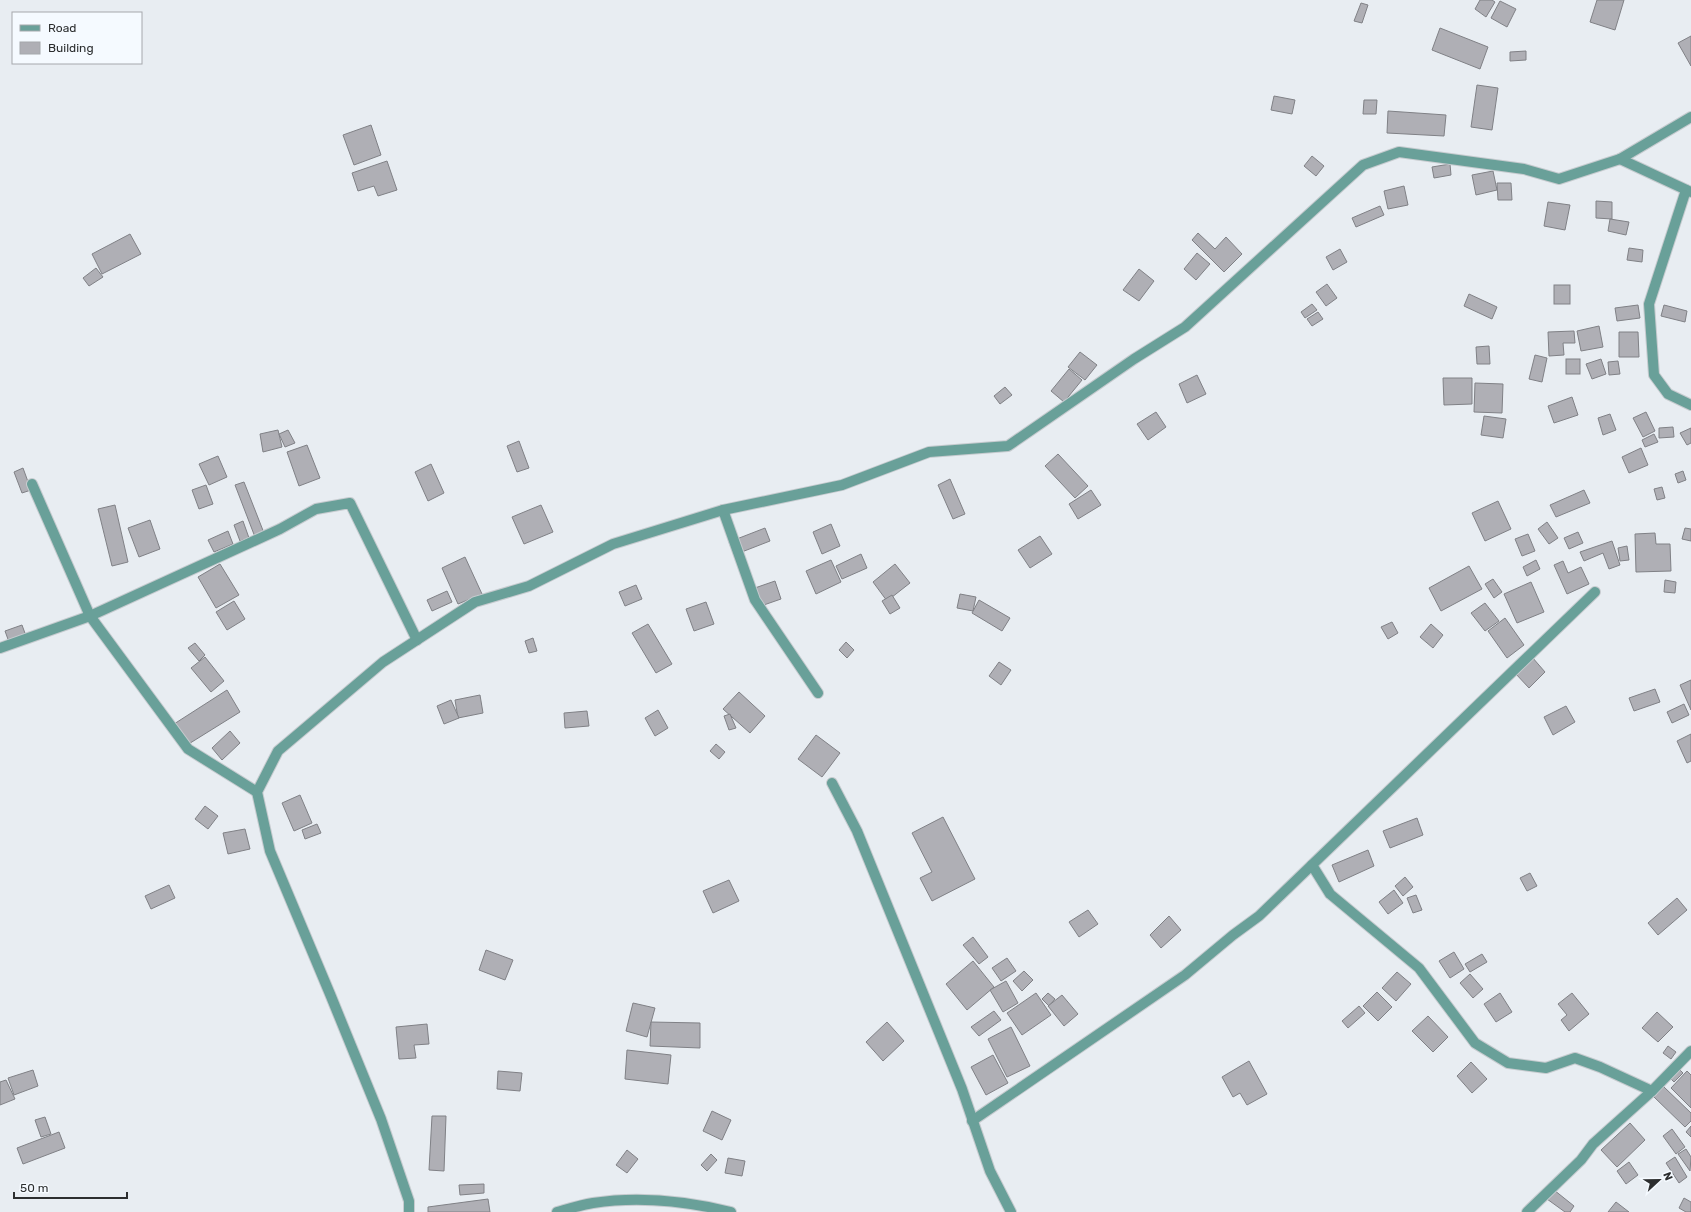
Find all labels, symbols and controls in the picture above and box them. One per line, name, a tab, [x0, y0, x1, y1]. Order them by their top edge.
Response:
legend	[12, 12, 142, 64]
text: Road	[48, 21, 76, 35]
text: Building	[48, 41, 94, 55]
north arrow	[1639, 1160, 1679, 1200]
text: N	[1660, 1170, 1675, 1183]
scale bar	[14, 1174, 127, 1200]
text: 50 m	[20, 1181, 48, 1195]

